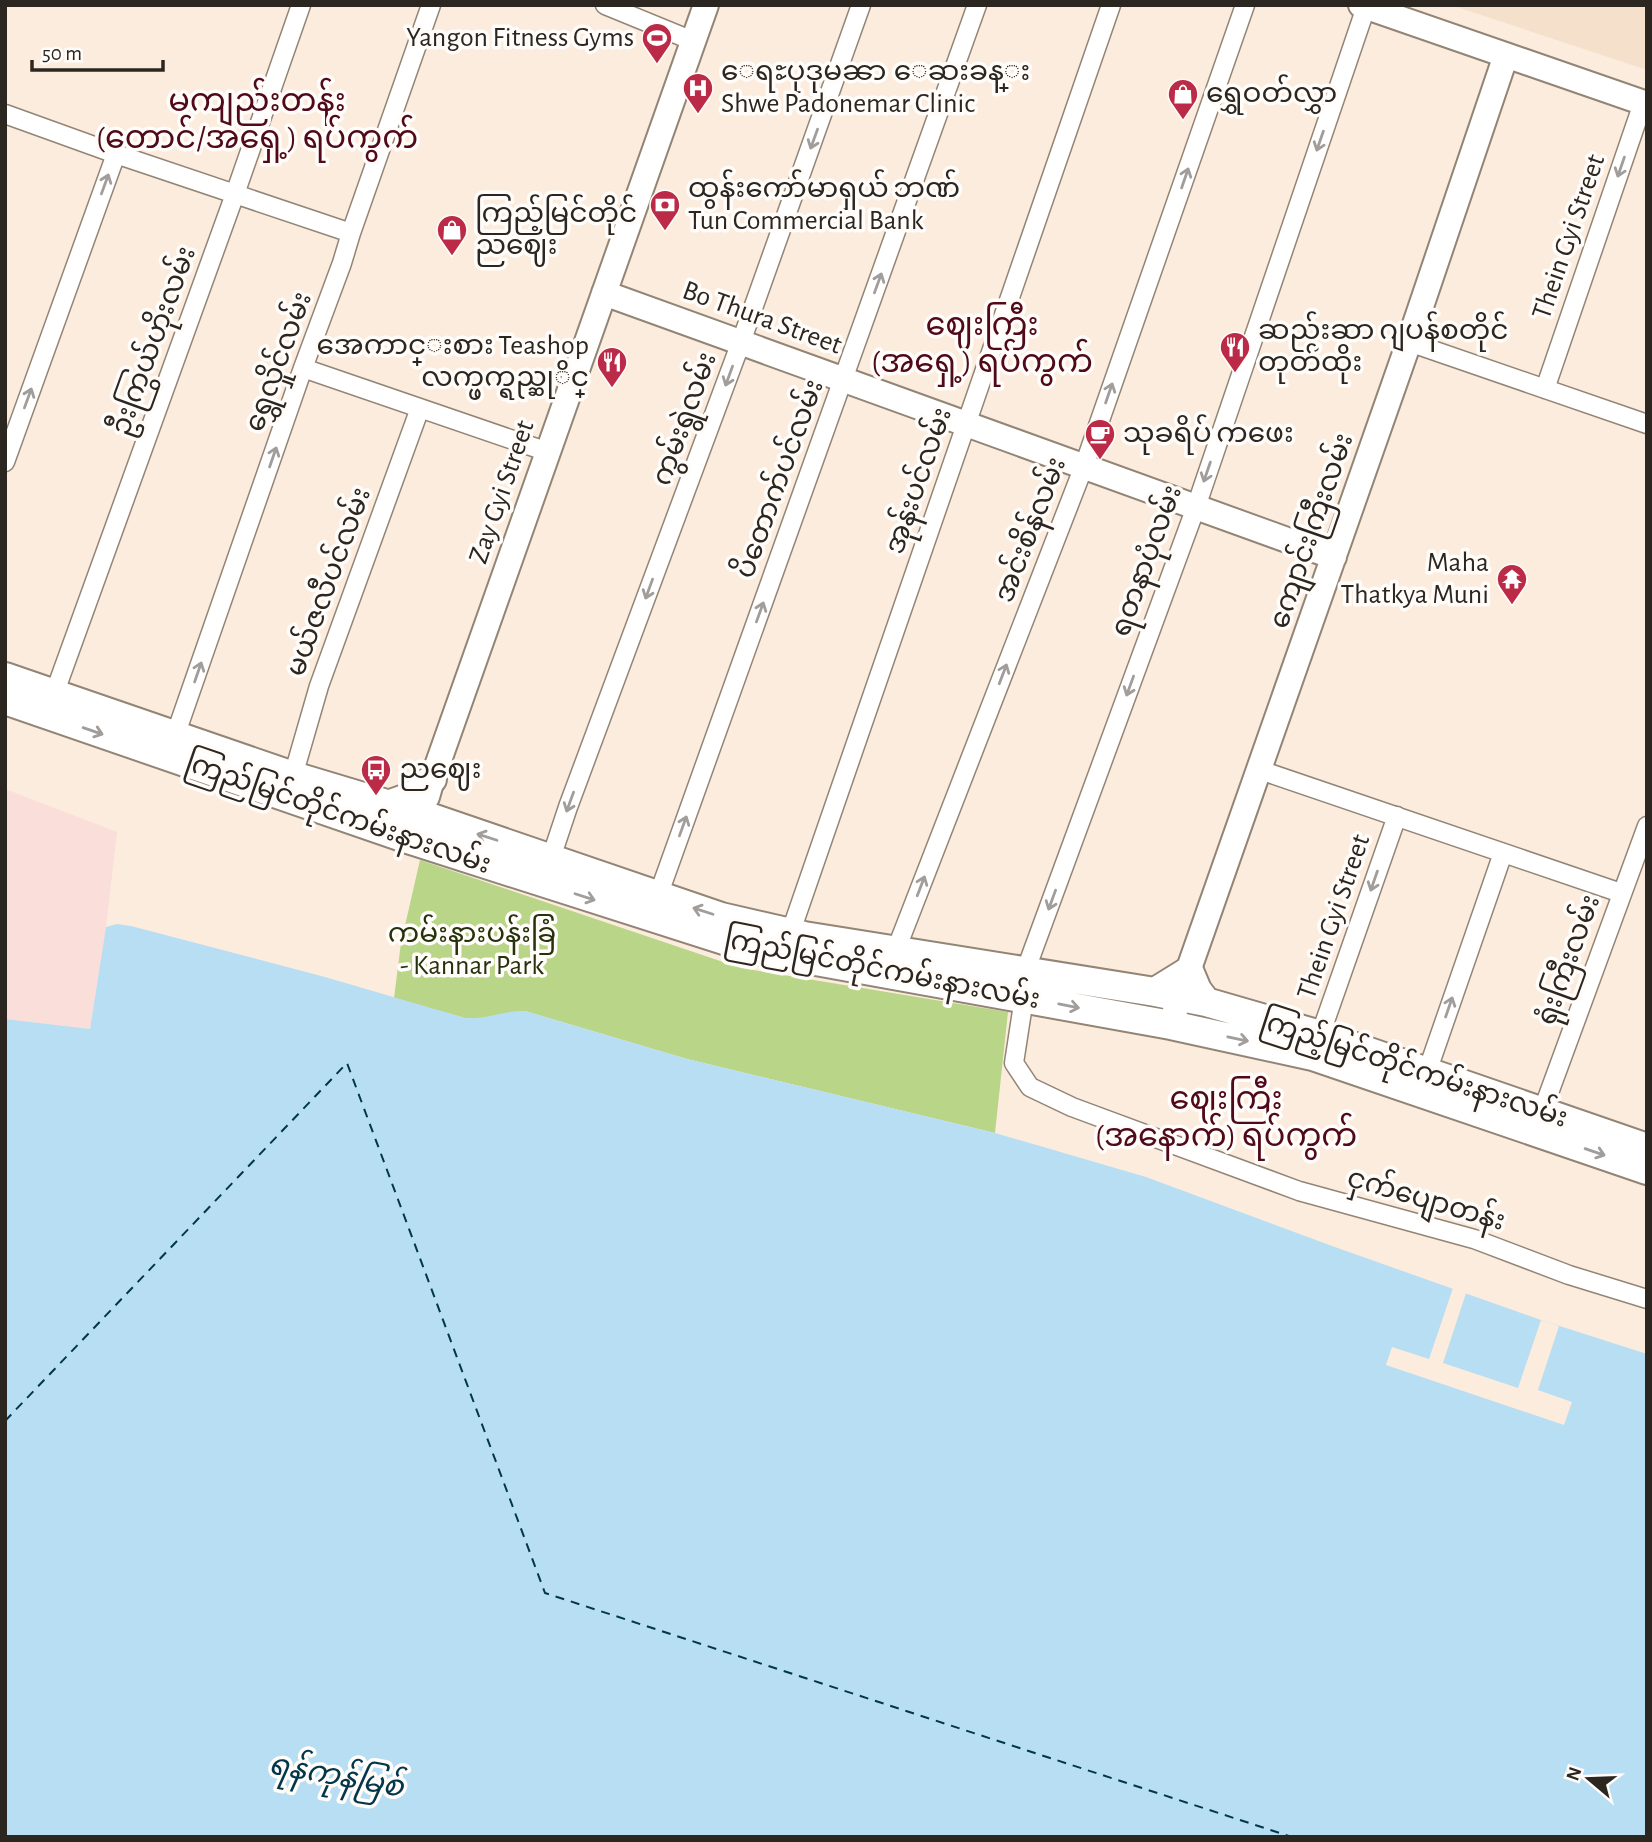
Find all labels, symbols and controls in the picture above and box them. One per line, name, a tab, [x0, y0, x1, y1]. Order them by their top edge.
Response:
sports icon: Yangon Fitness Gyms	[640, 21, 674, 65]
place label: Yangon Fitness Gyms	[406, 24, 634, 52]
scale bar	[32, 28, 163, 72]
text: 50 m	[42, 43, 82, 64]
place label: ေရႊပုဒုမၼာ ေဆးခန္း Shwe Padonemar Clinic	[721, 58, 1030, 118]
hospital icon: ေရႊပုဒုမၼာ ေဆးခန္း Shwe Padonemar Clinic	[681, 71, 715, 115]
place label: ရွှေဝတ်လွှာ	[1206, 74, 1337, 115]
district label: မကျည်းတန်း (တောင်/အရှေ့) ရပ်ကွက်	[96, 77, 418, 163]
shop icon: ရွှေဝတ်လွှာ	[1166, 77, 1200, 121]
one-way arrow	[807, 127, 819, 149]
one-way arrow	[1313, 130, 1326, 152]
street label: Thein Gyi Street	[1528, 151, 1610, 323]
one-way arrow	[1614, 156, 1626, 178]
one-way arrow	[1180, 167, 1192, 189]
place label: ထွန်းကော်မာရှယ် ဘဏ် Tun Commercial Bank	[688, 169, 960, 235]
one-way arrow	[100, 173, 112, 195]
bank icon: ထွန်းကော်မာရှယ် ဘဏ် Tun Commercial Bank	[648, 188, 682, 232]
place label: ကြည့်မြင်တိုင် ညဈေး	[475, 194, 637, 267]
shop icon: ကြည့်မြင်တိုင် ညဈေး	[435, 213, 469, 257]
street label: ဦးကြွယ်ဟိုးလမ်း	[101, 241, 208, 442]
one-way arrow	[873, 272, 885, 294]
street label: Bo Thura Street	[679, 276, 845, 360]
street label: ရွှေလှိုင်လမ်း	[235, 286, 324, 438]
district label: ဈေးကြီး (အရှေ့) ရပ်ကွက်	[871, 301, 1093, 387]
place label: ဆည်းဆာ ဂျပန်စတိုင် တုတ်ထိုး	[1258, 311, 1509, 384]
restaurant icon: ဆည်းဆာ ဂျပန်စတိုင် တုတ်ထိုး	[1218, 330, 1252, 374]
place label: အေကာင္းစား Teashop လက္ဖက္ရည္ဆုိင္	[317, 332, 589, 400]
restaurant icon: အေကာင္းစား Teashop လက္ဖက္ရည္ဆုိင္	[595, 345, 629, 389]
street label: ကွမ်းရွဲလမ်း	[642, 347, 729, 492]
one-way arrow	[721, 364, 734, 386]
street label: ပိတောက်ပင်လမ်း	[725, 374, 829, 582]
one-way arrow	[1104, 382, 1116, 404]
one-way arrow	[23, 387, 35, 409]
street label: အုန်းပင်လမ်း	[875, 402, 964, 560]
place label: သုခရိပ် ကဖေး	[1123, 414, 1294, 455]
street label: Zay Gyi Street	[464, 417, 540, 567]
cafe icon: သုခရိပ် ကဖေး	[1083, 417, 1117, 461]
street label: ကျောင်းကြီးလမ်း	[1260, 428, 1365, 634]
one-way arrow	[268, 446, 280, 468]
street label: အင်းစိန်လမ်း	[985, 452, 1078, 609]
one-way arrow	[1200, 461, 1212, 483]
street label: ရတနာပုံလမ်း	[1101, 480, 1194, 643]
street label: မယ်ဇလီပင်လမ်း	[276, 482, 376, 680]
place label: Maha Thatkya Muni	[1341, 549, 1489, 609]
temple icon: Maha Thatkya Muni	[1495, 562, 1529, 606]
one-way arrow	[642, 578, 654, 600]
one-way arrow	[755, 602, 767, 624]
one-way arrow	[193, 661, 205, 683]
one-way arrow	[998, 664, 1011, 686]
one-way arrow	[1123, 675, 1135, 697]
one-way arrow	[81, 726, 103, 738]
street label: ကြည်မြင်တိုင်ကမ်းနားလမ်း	[180, 743, 496, 886]
bus stop icon: ညဈေး	[359, 753, 393, 797]
place label: ညဈေး	[399, 756, 481, 791]
one-way arrow	[563, 791, 575, 813]
one-way arrow	[678, 816, 690, 838]
one-way arrow	[477, 830, 499, 843]
street label: Thein Gyi Street	[1293, 831, 1375, 1003]
one-way arrow	[1367, 869, 1379, 891]
one-way arrow	[916, 876, 929, 898]
one-way arrow	[1045, 888, 1057, 910]
street label: ရုံးကြီးလမ်း	[1527, 889, 1612, 1031]
one-way arrow	[574, 891, 596, 904]
one-way arrow	[692, 904, 714, 916]
park label: ကမ်းနားပန်းခြံ - Kannar Park	[388, 914, 556, 980]
street label: ကြည်မြင်တိုင်ကမ်းနားလမ်း	[721, 920, 1043, 1021]
one-way arrow	[1444, 997, 1456, 1019]
one-way arrow	[1057, 1000, 1080, 1013]
street label: ကြည့်မြင်တိုင်ကမ်းနားလမ်း	[1255, 1001, 1573, 1140]
one-way arrow	[1226, 1032, 1249, 1046]
district label: ဈေးကြီး (အနောက်) ရပ်ကွက်	[1095, 1075, 1357, 1161]
one-way arrow	[1583, 1147, 1605, 1159]
street label: ငှက်ပျောတန်း	[1342, 1158, 1510, 1243]
water label: ရန်ကုန်မြစ်	[265, 1743, 409, 1812]
north arrow	[1554, 1744, 1624, 1814]
text: N	[1563, 1765, 1585, 1783]

